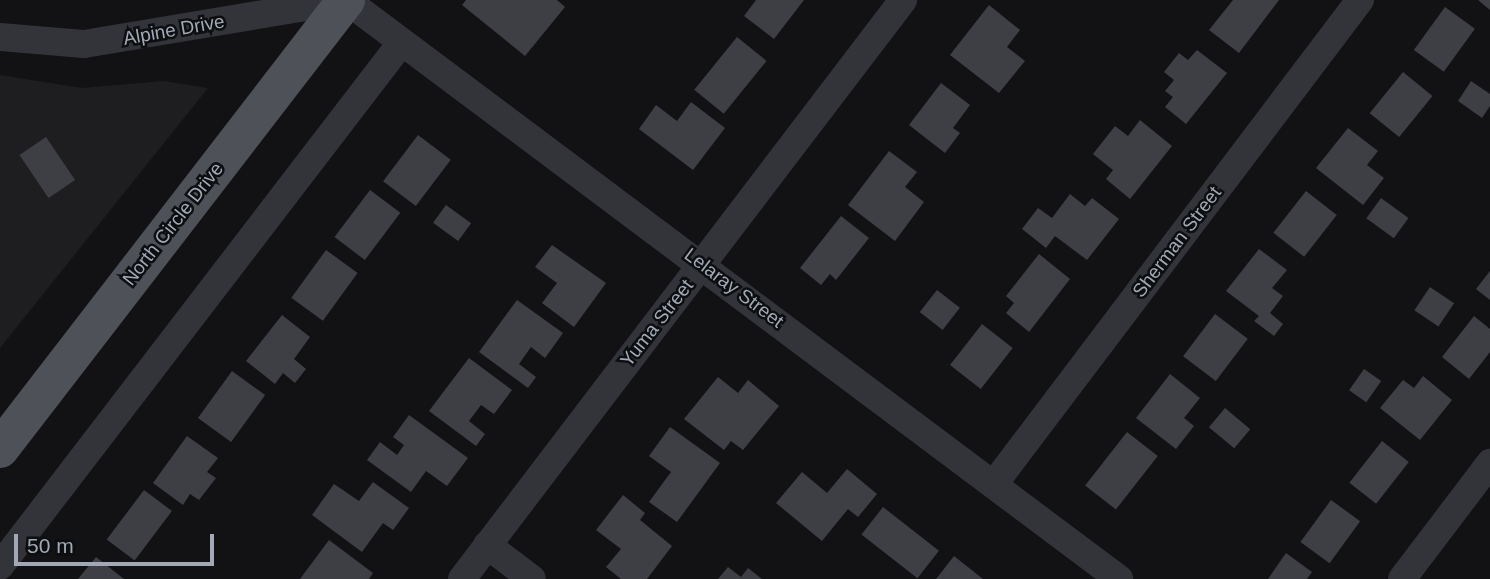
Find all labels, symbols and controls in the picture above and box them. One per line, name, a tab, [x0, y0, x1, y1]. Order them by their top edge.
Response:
street label: Alpine Drive	[122, 10, 226, 50]
street label: North Circle Drive	[118, 158, 228, 290]
street label: Sherman Street	[1128, 182, 1226, 302]
street label: Lelaray Street	[680, 243, 788, 333]
street label: Yuma Street	[616, 275, 698, 371]
scale bar	[18, 520, 217, 564]
text: 50 m	[27, 534, 74, 557]

